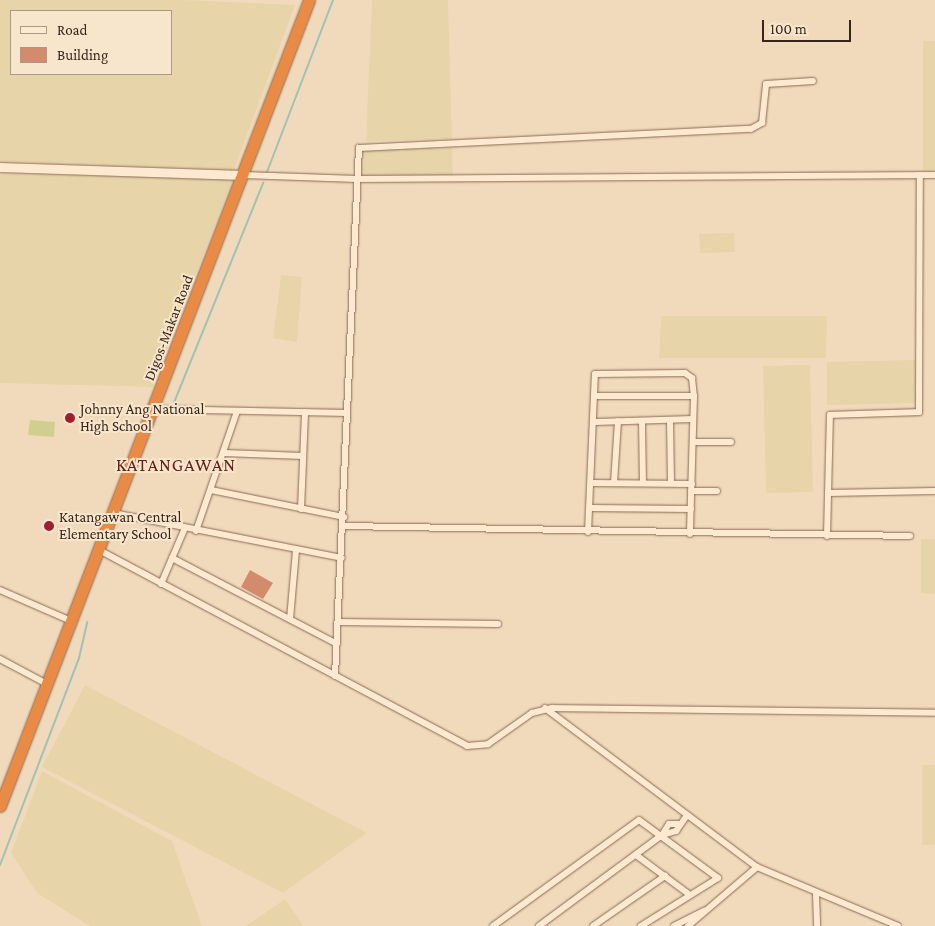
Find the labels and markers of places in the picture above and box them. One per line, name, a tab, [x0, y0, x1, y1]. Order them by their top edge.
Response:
place label: Johnny Ang National High School	[80, 400, 204, 435]
marker: Johnny Ang National High School	[64, 412, 76, 424]
place label: Katangawan Central Elementary School	[59, 508, 181, 543]
marker: Katangawan Central Elementary School	[43, 520, 55, 532]

